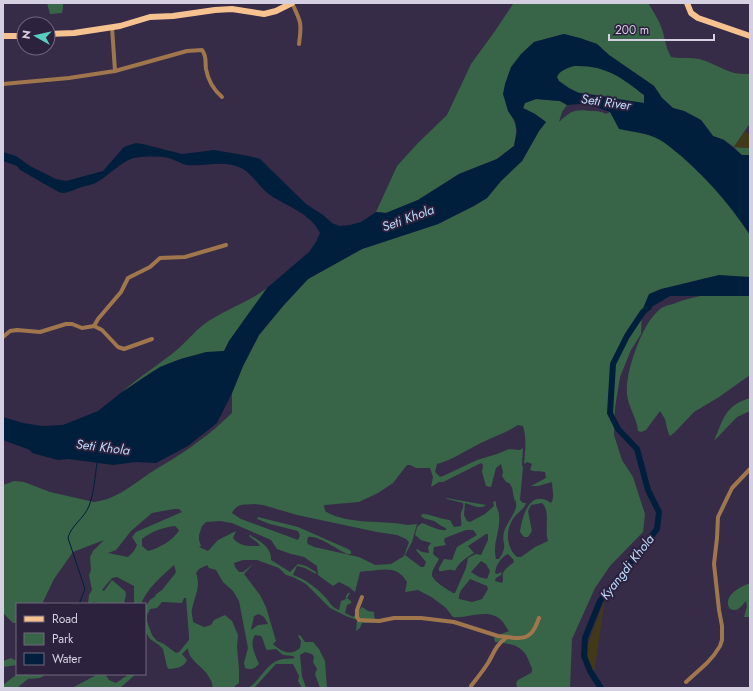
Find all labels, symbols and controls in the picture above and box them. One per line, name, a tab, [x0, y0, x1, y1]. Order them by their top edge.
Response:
north arrow	[16, 16, 56, 56]
scale bar	[609, 16, 714, 42]
text: 200 m	[615, 21, 649, 39]
text: N	[18, 29, 35, 40]
water label: Seti River	[580, 89, 633, 115]
water label: Seti Khola	[379, 200, 437, 236]
water label: Seti Khola	[75, 434, 131, 460]
water label: Kyangdi Khola	[595, 530, 659, 604]
legend	[16, 603, 146, 675]
text: Road	[52, 610, 78, 628]
text: Park	[52, 630, 74, 648]
text: Water	[52, 650, 83, 668]

